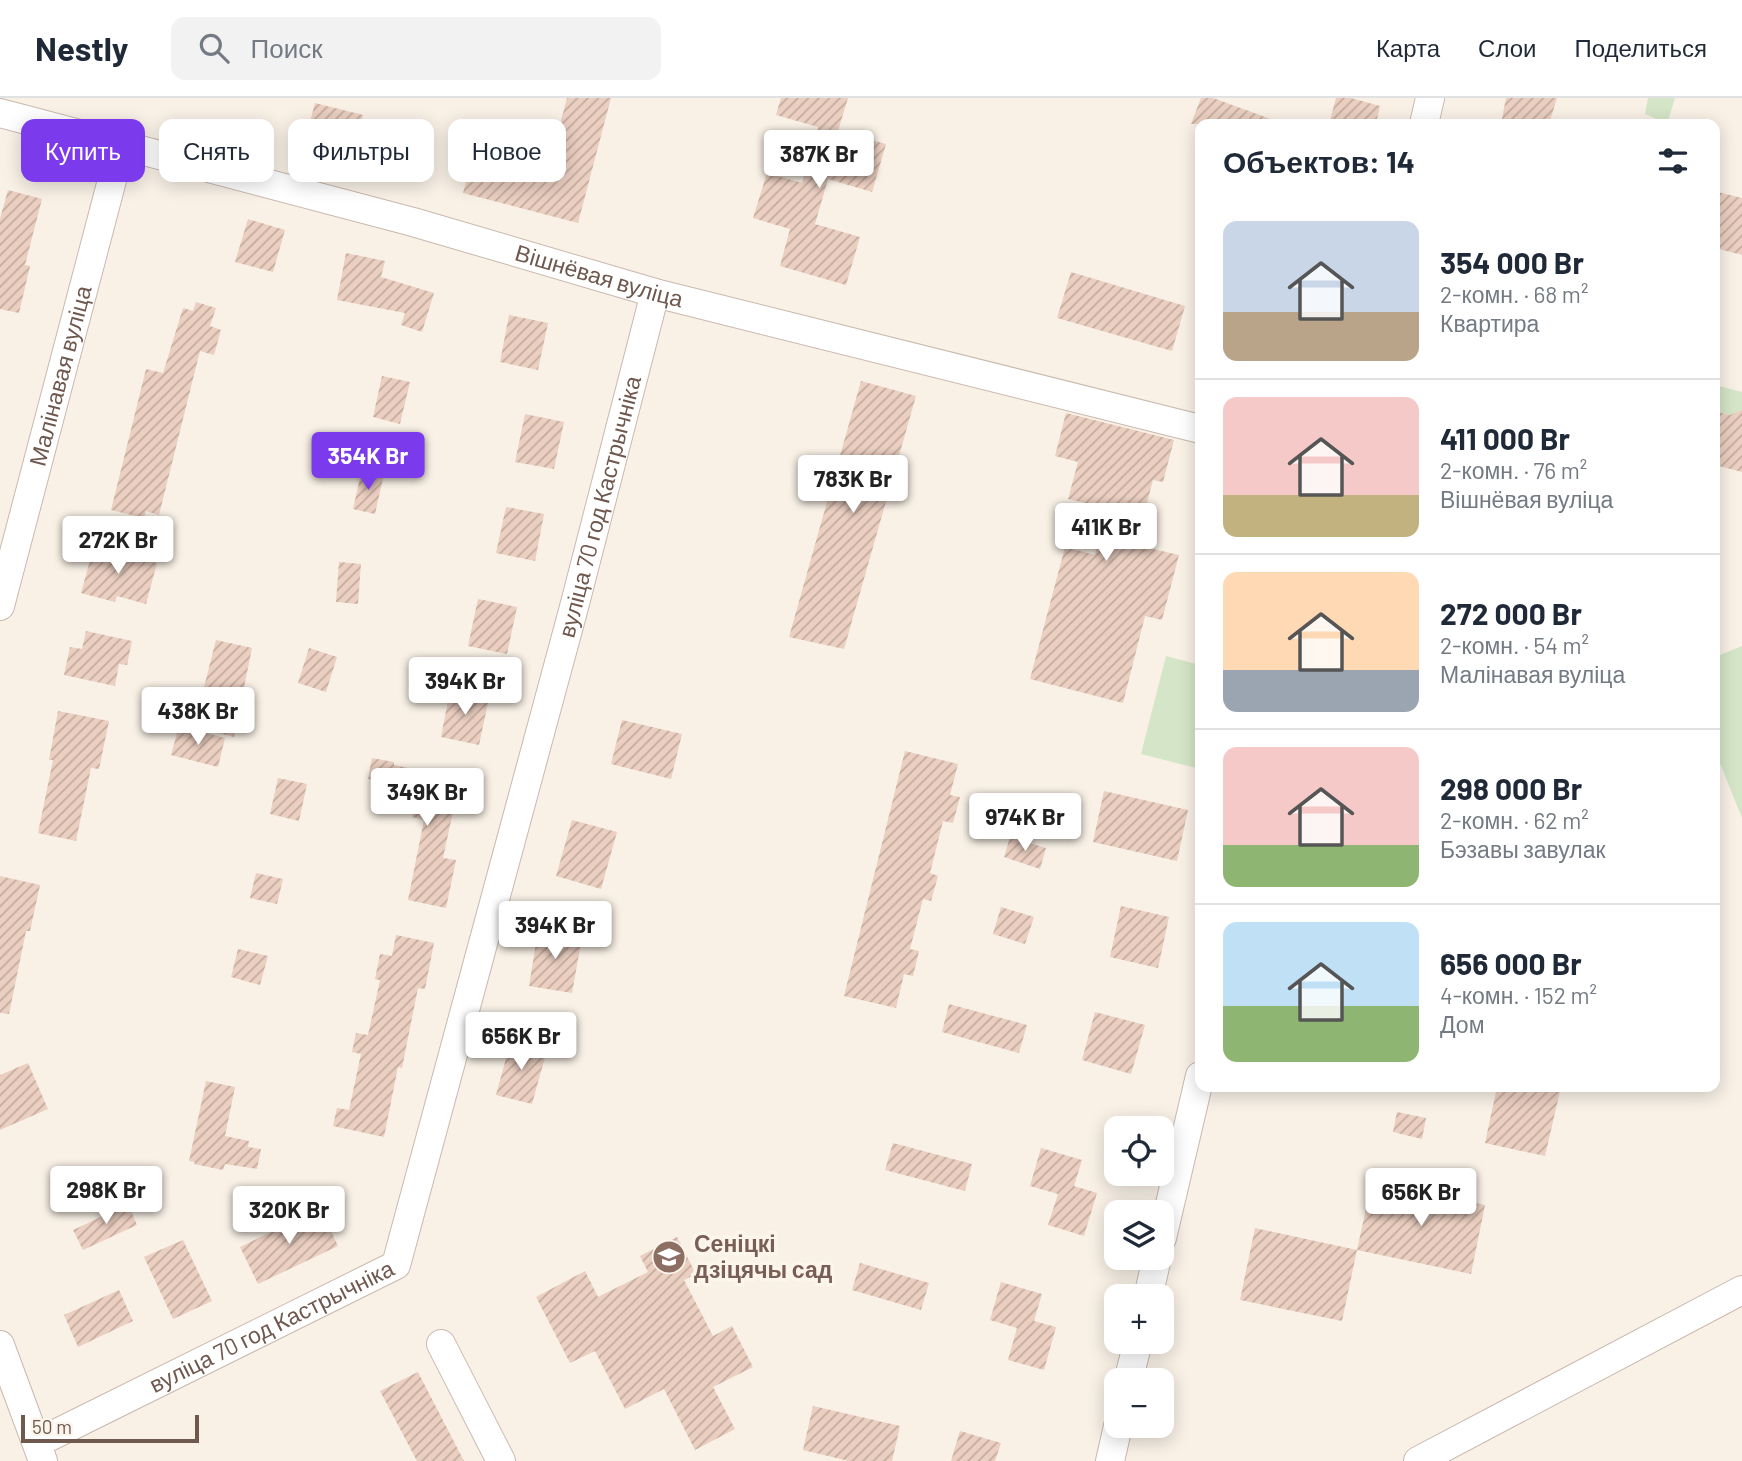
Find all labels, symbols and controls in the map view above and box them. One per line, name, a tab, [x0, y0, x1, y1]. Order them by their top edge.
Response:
search box	[171, 17, 661, 80]
text: Nestly	[35, 28, 129, 68]
icon: search	[195, 29, 233, 67]
text: Поиск	[251, 32, 323, 63]
text: Карта	[1376, 33, 1440, 62]
text: Слои	[1478, 33, 1536, 62]
text: Поделиться	[1574, 33, 1707, 62]
chip: Купить	[21, 119, 145, 182]
chip: Снять	[159, 119, 274, 182]
chip: Фильтры	[288, 119, 434, 182]
chip: Новое	[448, 119, 566, 182]
pin: 387K Br	[754, 130, 884, 190]
text: 387K Br	[780, 139, 858, 167]
icon: filters	[1654, 142, 1692, 180]
text: Объектов: 14	[1223, 143, 1415, 179]
street label: Вішнёвая вуліца	[512, 238, 686, 313]
text: 354 000 Br	[1440, 244, 1584, 280]
icon: home	[1279, 249, 1363, 333]
text: 2-комн. · 68 m²	[1440, 280, 1588, 308]
street label: Малінавая вуліца	[22, 282, 97, 469]
text: Квартира	[1440, 309, 1539, 337]
street label: вуліца 70 год Кастрычніка	[551, 372, 646, 640]
text: 411 000 Br	[1440, 420, 1570, 456]
icon: home	[1279, 425, 1363, 509]
pin: 354K Br	[303, 432, 433, 492]
text: 354K Br	[328, 441, 408, 469]
pin: 783K Br	[788, 456, 918, 515]
text: 2-комн. · 76 m²	[1440, 456, 1587, 484]
text: 783K Br	[814, 464, 892, 492]
text: Вішнёвая вуліца	[1440, 485, 1613, 513]
pin: 411K Br	[1041, 504, 1171, 563]
text: 411K Br	[1071, 512, 1141, 540]
pin: 272K Br	[53, 517, 183, 576]
text: 272K Br	[78, 525, 158, 553]
text: 272 000 Br	[1440, 595, 1582, 631]
icon: home	[1279, 600, 1363, 684]
text: 2-комн. · 54 m²	[1440, 631, 1589, 659]
pin: 394K Br	[400, 658, 530, 717]
text: Малінавая вуліца	[1440, 660, 1625, 688]
text: 394K Br	[425, 666, 505, 694]
pin: 438K Br	[133, 688, 263, 747]
text: 438K Br	[158, 696, 238, 724]
pin: 349K Br	[362, 768, 492, 828]
text: 298 000 Br	[1440, 770, 1582, 806]
icon: home	[1279, 775, 1363, 859]
text: 349K Br	[387, 777, 467, 805]
pin: 974K Br	[960, 794, 1090, 853]
text: 974K Br	[985, 802, 1065, 830]
text: 2-комн. · 62 m²	[1440, 806, 1589, 834]
text: Бэзавы завулак	[1440, 835, 1606, 863]
pin: 394K Br	[490, 902, 620, 961]
text: 394K Br	[515, 910, 595, 938]
text: 656 000 Br	[1440, 945, 1582, 981]
icon: home	[1279, 950, 1363, 1034]
text: 4-комн. · 152 m²	[1440, 981, 1597, 1009]
text: Дом	[1440, 1010, 1484, 1038]
pin: 656K Br	[456, 1012, 586, 1072]
text: 656K Br	[481, 1021, 561, 1049]
map controls	[1104, 1116, 1174, 1438]
button: locate	[1104, 1116, 1174, 1186]
pin: 298K Br	[41, 1166, 171, 1226]
pin: 656K Br	[1356, 1168, 1486, 1228]
text: 298K Br	[66, 1175, 146, 1203]
text: 656K Br	[1381, 1177, 1461, 1205]
pin: 320K Br	[224, 1186, 354, 1246]
text: 320K Br	[249, 1195, 329, 1223]
button: layers	[1104, 1200, 1174, 1270]
place label: Сеніцкі дзіцячы сад	[694, 1229, 833, 1283]
school or university icon: Сеніцкі дзіцячы сад	[650, 1238, 688, 1276]
street label: вуліца 70 год Кастрычніка	[144, 1253, 398, 1398]
button: +	[1104, 1284, 1174, 1354]
button: −	[1104, 1368, 1174, 1438]
scale bar	[21, 1412, 200, 1444]
text: 50 m	[32, 1415, 72, 1438]

